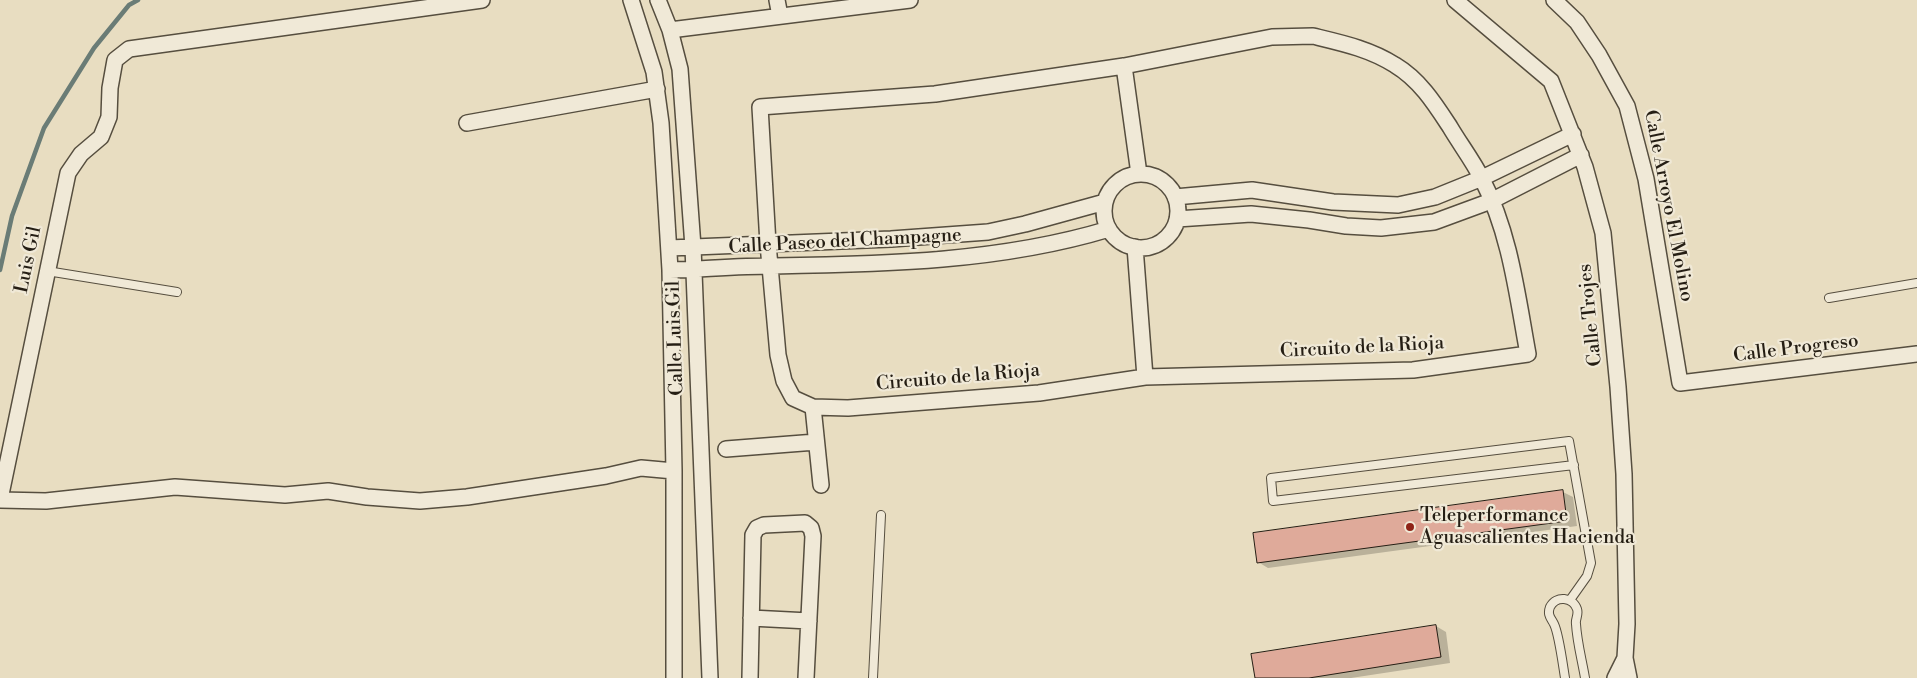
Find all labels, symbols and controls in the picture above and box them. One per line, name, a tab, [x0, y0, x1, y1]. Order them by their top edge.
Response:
street label: Calle Arroyo El Molino	[1638, 108, 1698, 304]
street label: Luis Gil	[11, 224, 47, 296]
street label: Calle Paseo del Champagne	[728, 225, 962, 259]
street label: Calle Trojes	[1574, 263, 1608, 367]
street label: Calle Luis Gil	[663, 280, 689, 396]
street label: Calle Progreso	[1732, 330, 1860, 368]
street label: Circuito de la Rioja	[1279, 332, 1445, 364]
street label: Circuito de la Rioja	[875, 359, 1041, 397]
place label: Teleperformance Aguascalientes Hacienda	[1420, 505, 1635, 549]
marker: Teleperformance Aguascalientes Hacienda	[1404, 521, 1416, 533]

